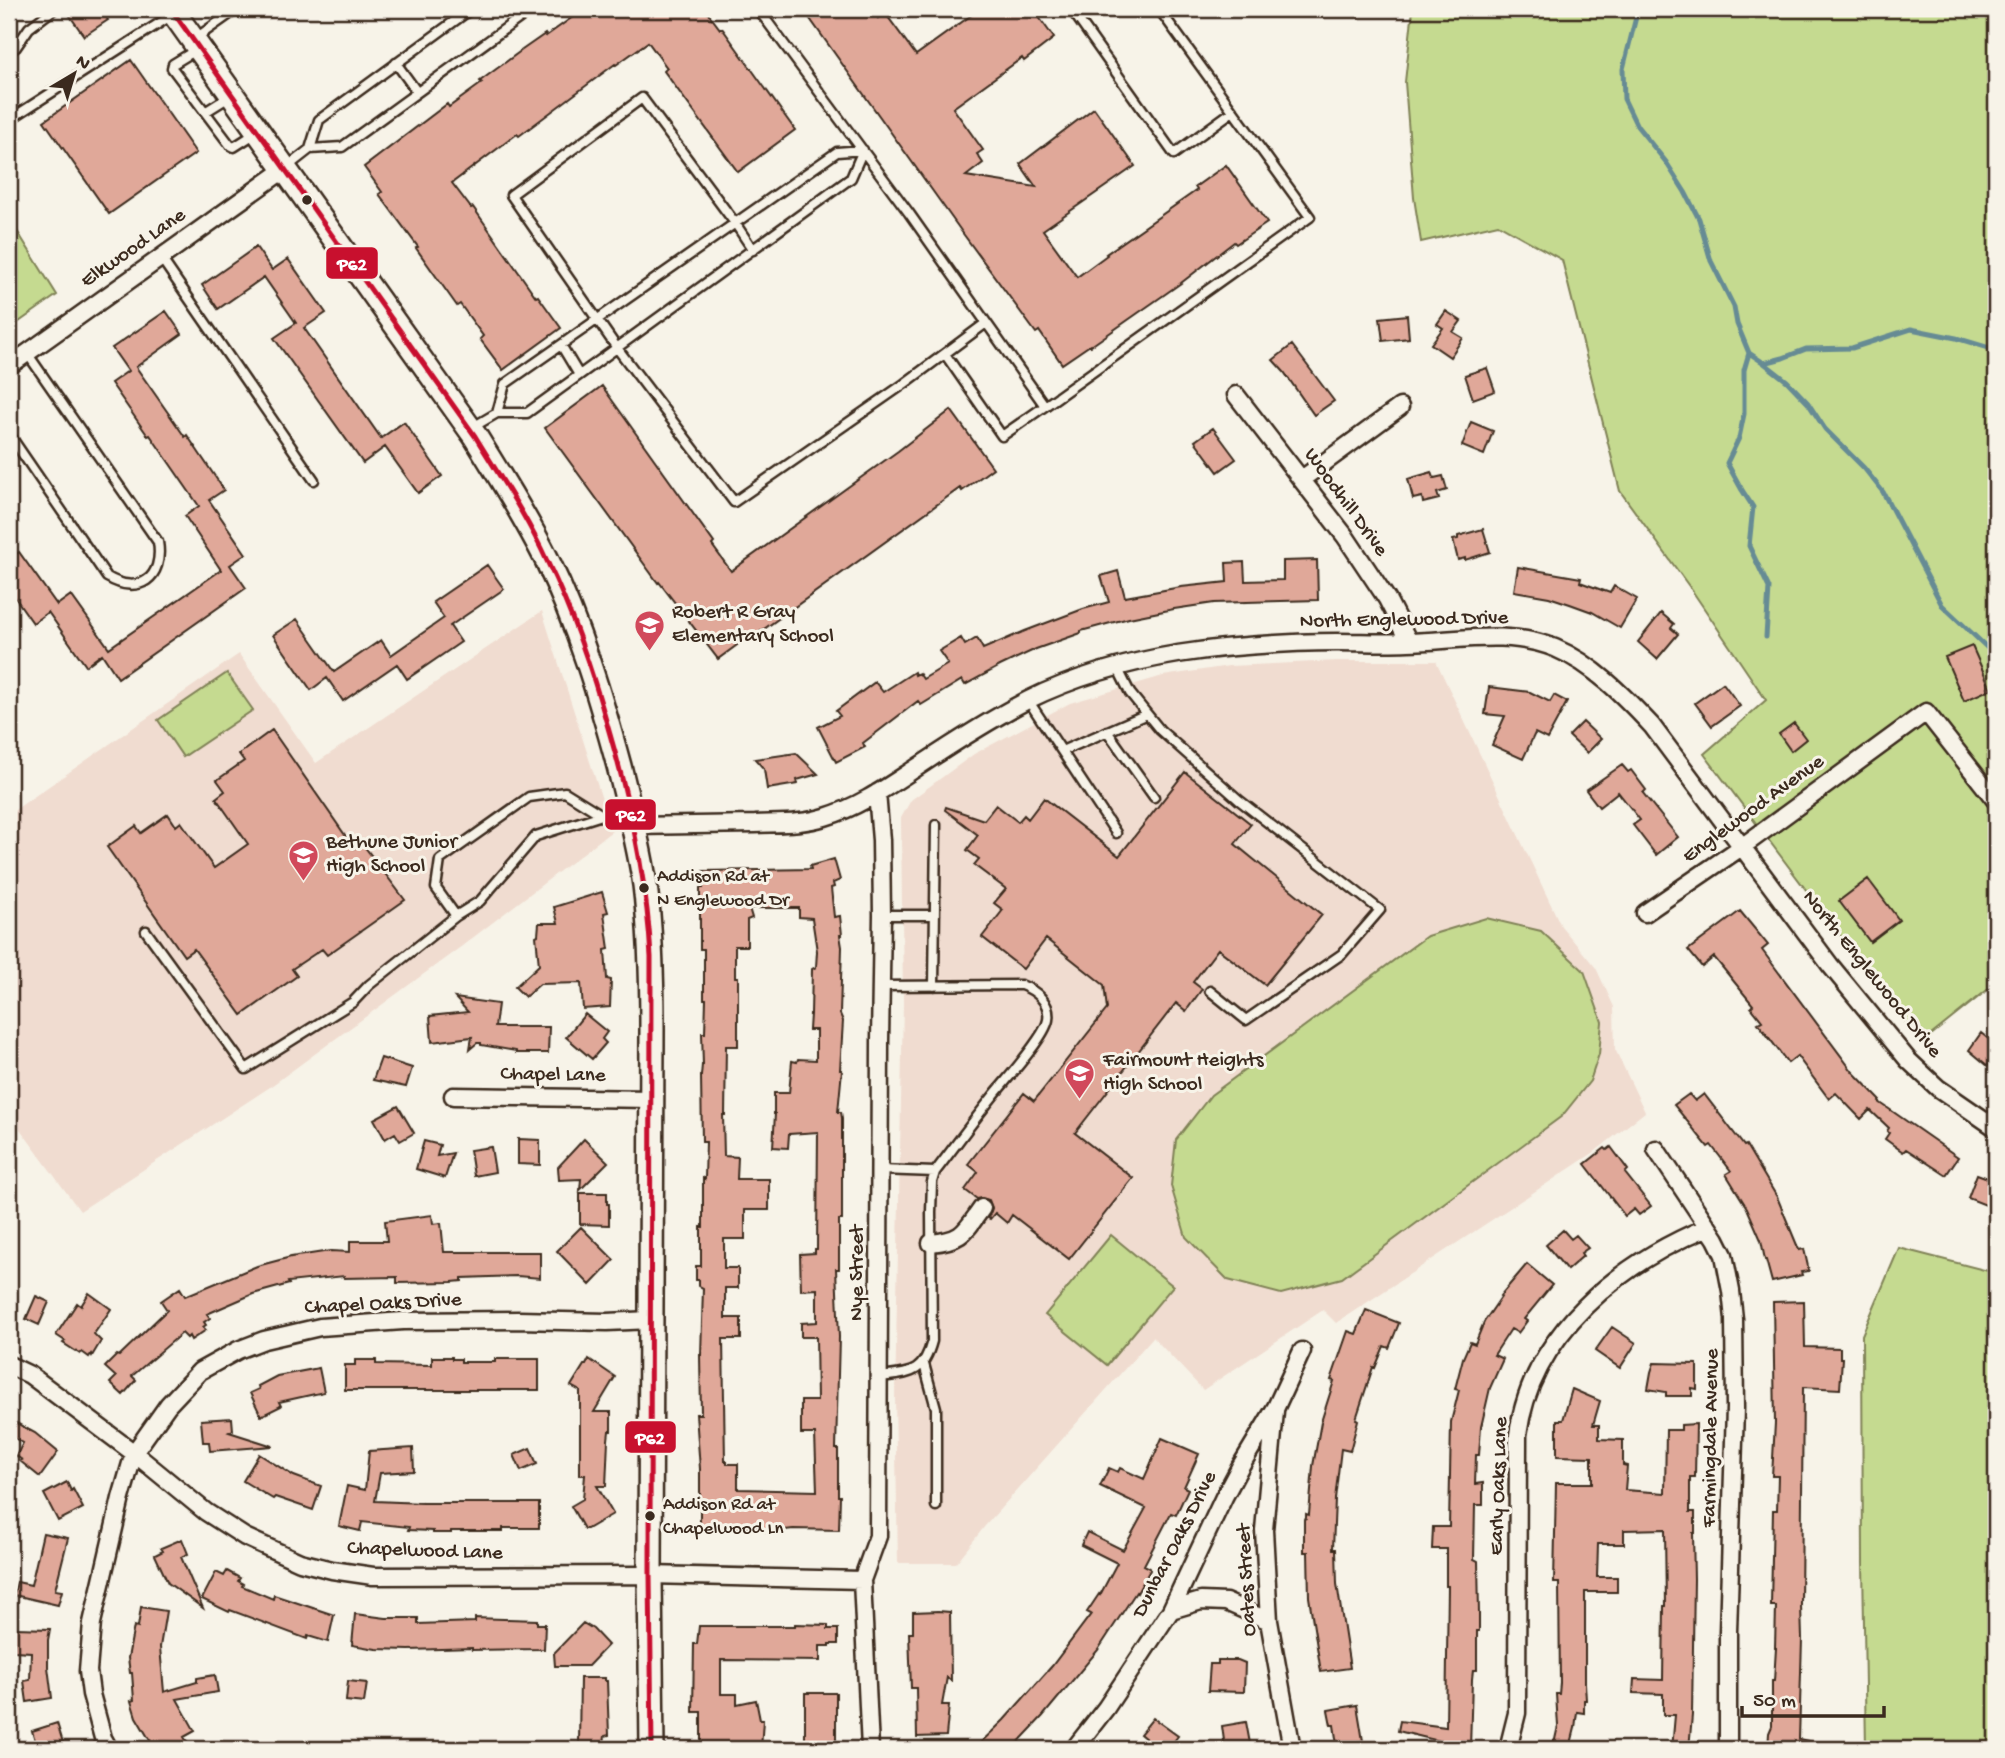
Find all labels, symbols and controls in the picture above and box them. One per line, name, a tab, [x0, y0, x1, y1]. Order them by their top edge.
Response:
north arrow	[38, 38, 108, 108]
text: N	[70, 50, 94, 76]
unlabelled marker	[300, 193, 314, 207]
street label: Elkwood Lane	[77, 203, 192, 294]
line badge: P62	[325, 246, 379, 280]
text: P62	[336, 255, 367, 278]
street label: Woodhill Drive	[1297, 444, 1393, 563]
place label: Robert R Gray Elementary School	[672, 601, 834, 650]
street label: North Englewood Drive	[1300, 607, 1510, 635]
school or university icon: Robert R Gray Elementary School	[632, 608, 666, 652]
street label: Englewood Avenue	[1678, 750, 1831, 870]
line badge: P62	[604, 798, 657, 831]
text: P62	[615, 806, 646, 829]
place label: Bethune Junior High School	[325, 831, 458, 880]
school or university icon: Bethune Junior High School	[286, 838, 320, 882]
place label: Addison Rd at N Englewood Dr	[657, 866, 791, 913]
marker: Addison Rd at N Englewood Dr	[637, 881, 651, 895]
street label: North Englewood Drive	[1796, 886, 1947, 1065]
place label: Fairmount Heights High School	[1102, 1049, 1265, 1098]
school or university icon: Fairmount Heights High School	[1063, 1056, 1097, 1100]
street label: Chapel Lane	[500, 1063, 607, 1089]
street label: Nye Street	[846, 1223, 871, 1321]
street label: Chapel Oaks Drive	[304, 1288, 463, 1322]
street label: Farmingdale Avenue	[1698, 1347, 1726, 1529]
street label: Early Oaks Lane	[1485, 1415, 1515, 1556]
line badge: P62	[624, 1420, 677, 1454]
text: P62	[634, 1429, 665, 1452]
street label: Dunbar Oaks Drive	[1127, 1467, 1224, 1624]
place label: Addison Rd at Chapelwood Ln	[663, 1494, 783, 1541]
marker: Addison Rd at Chapelwood Ln	[643, 1509, 657, 1523]
street label: Oates Street	[1232, 1521, 1263, 1637]
street label: Chapelwood Lane	[347, 1537, 504, 1567]
scale bar	[1742, 1674, 1884, 1718]
text: 50 m	[1753, 1690, 1796, 1715]

